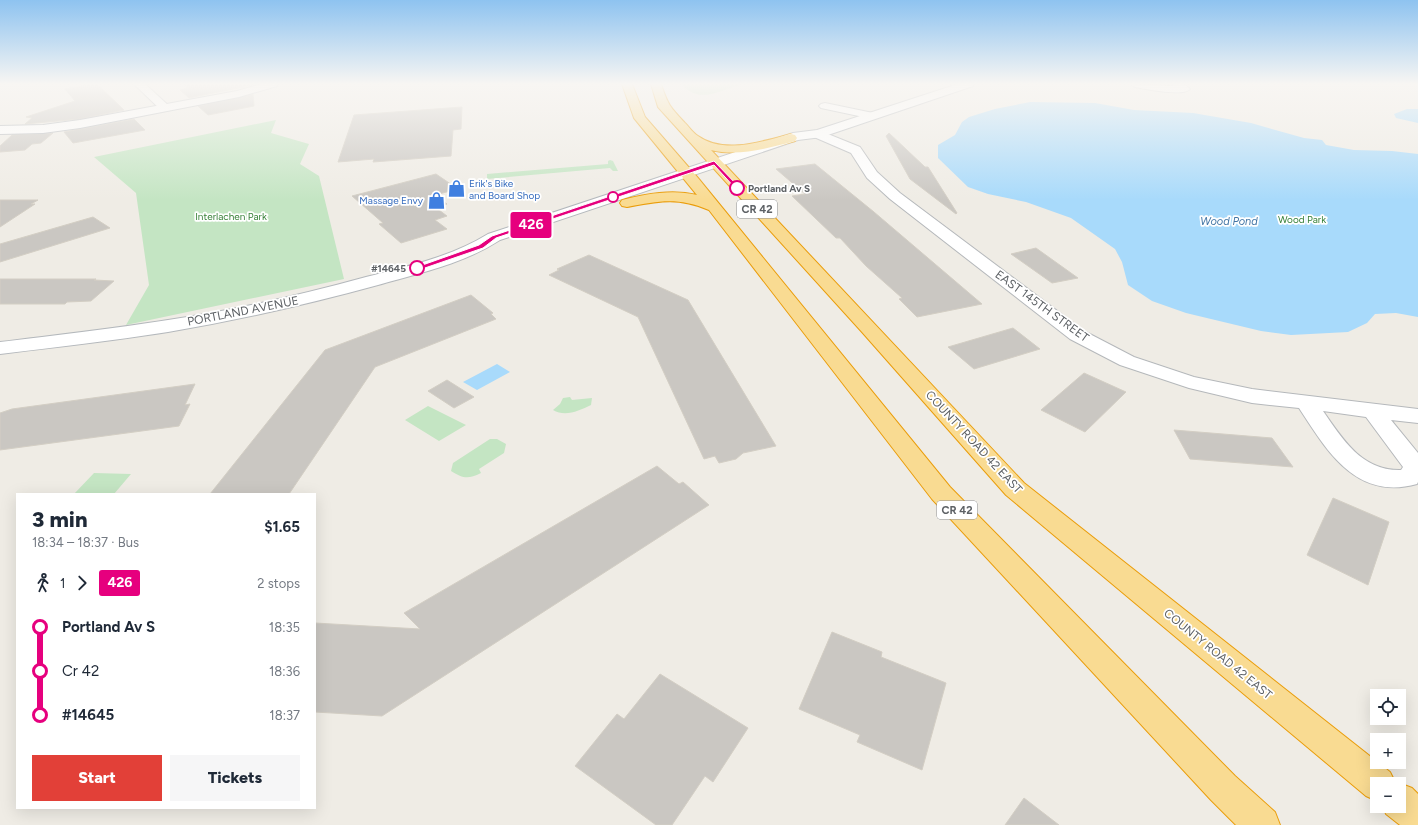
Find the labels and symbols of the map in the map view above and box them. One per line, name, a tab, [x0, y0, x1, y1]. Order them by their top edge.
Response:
place label: Erik's Bike and Board Shop	[469, 177, 540, 202]
shop icon: Erik's Bike and Board Shop	[446, 179, 466, 199]
marker: Portland Av S	[729, 180, 745, 196]
place label: Portland Av S	[748, 182, 810, 195]
shop icon: Massage Envy	[426, 190, 446, 210]
unlabelled marker	[607, 191, 619, 203]
place label: Massage Envy	[359, 194, 424, 207]
road number: CR 42	[737, 200, 777, 218]
park label: Interlachen Park	[195, 210, 267, 223]
line badge: 426	[508, 212, 554, 238]
park label: Wood Park	[1278, 213, 1326, 226]
water label: Wood Pond	[1200, 215, 1258, 228]
marker: #14645	[409, 260, 425, 276]
place label: #14645	[371, 262, 406, 275]
street label: EAST 145TH STREET	[992, 267, 1092, 345]
street label: PORTLAND AVENUE	[186, 293, 300, 329]
street label: COUNTY ROAD 42 EAST	[923, 388, 1025, 496]
road number: CR 42	[937, 501, 977, 519]
street label: COUNTY ROAD 42 EAST	[1161, 606, 1275, 702]

